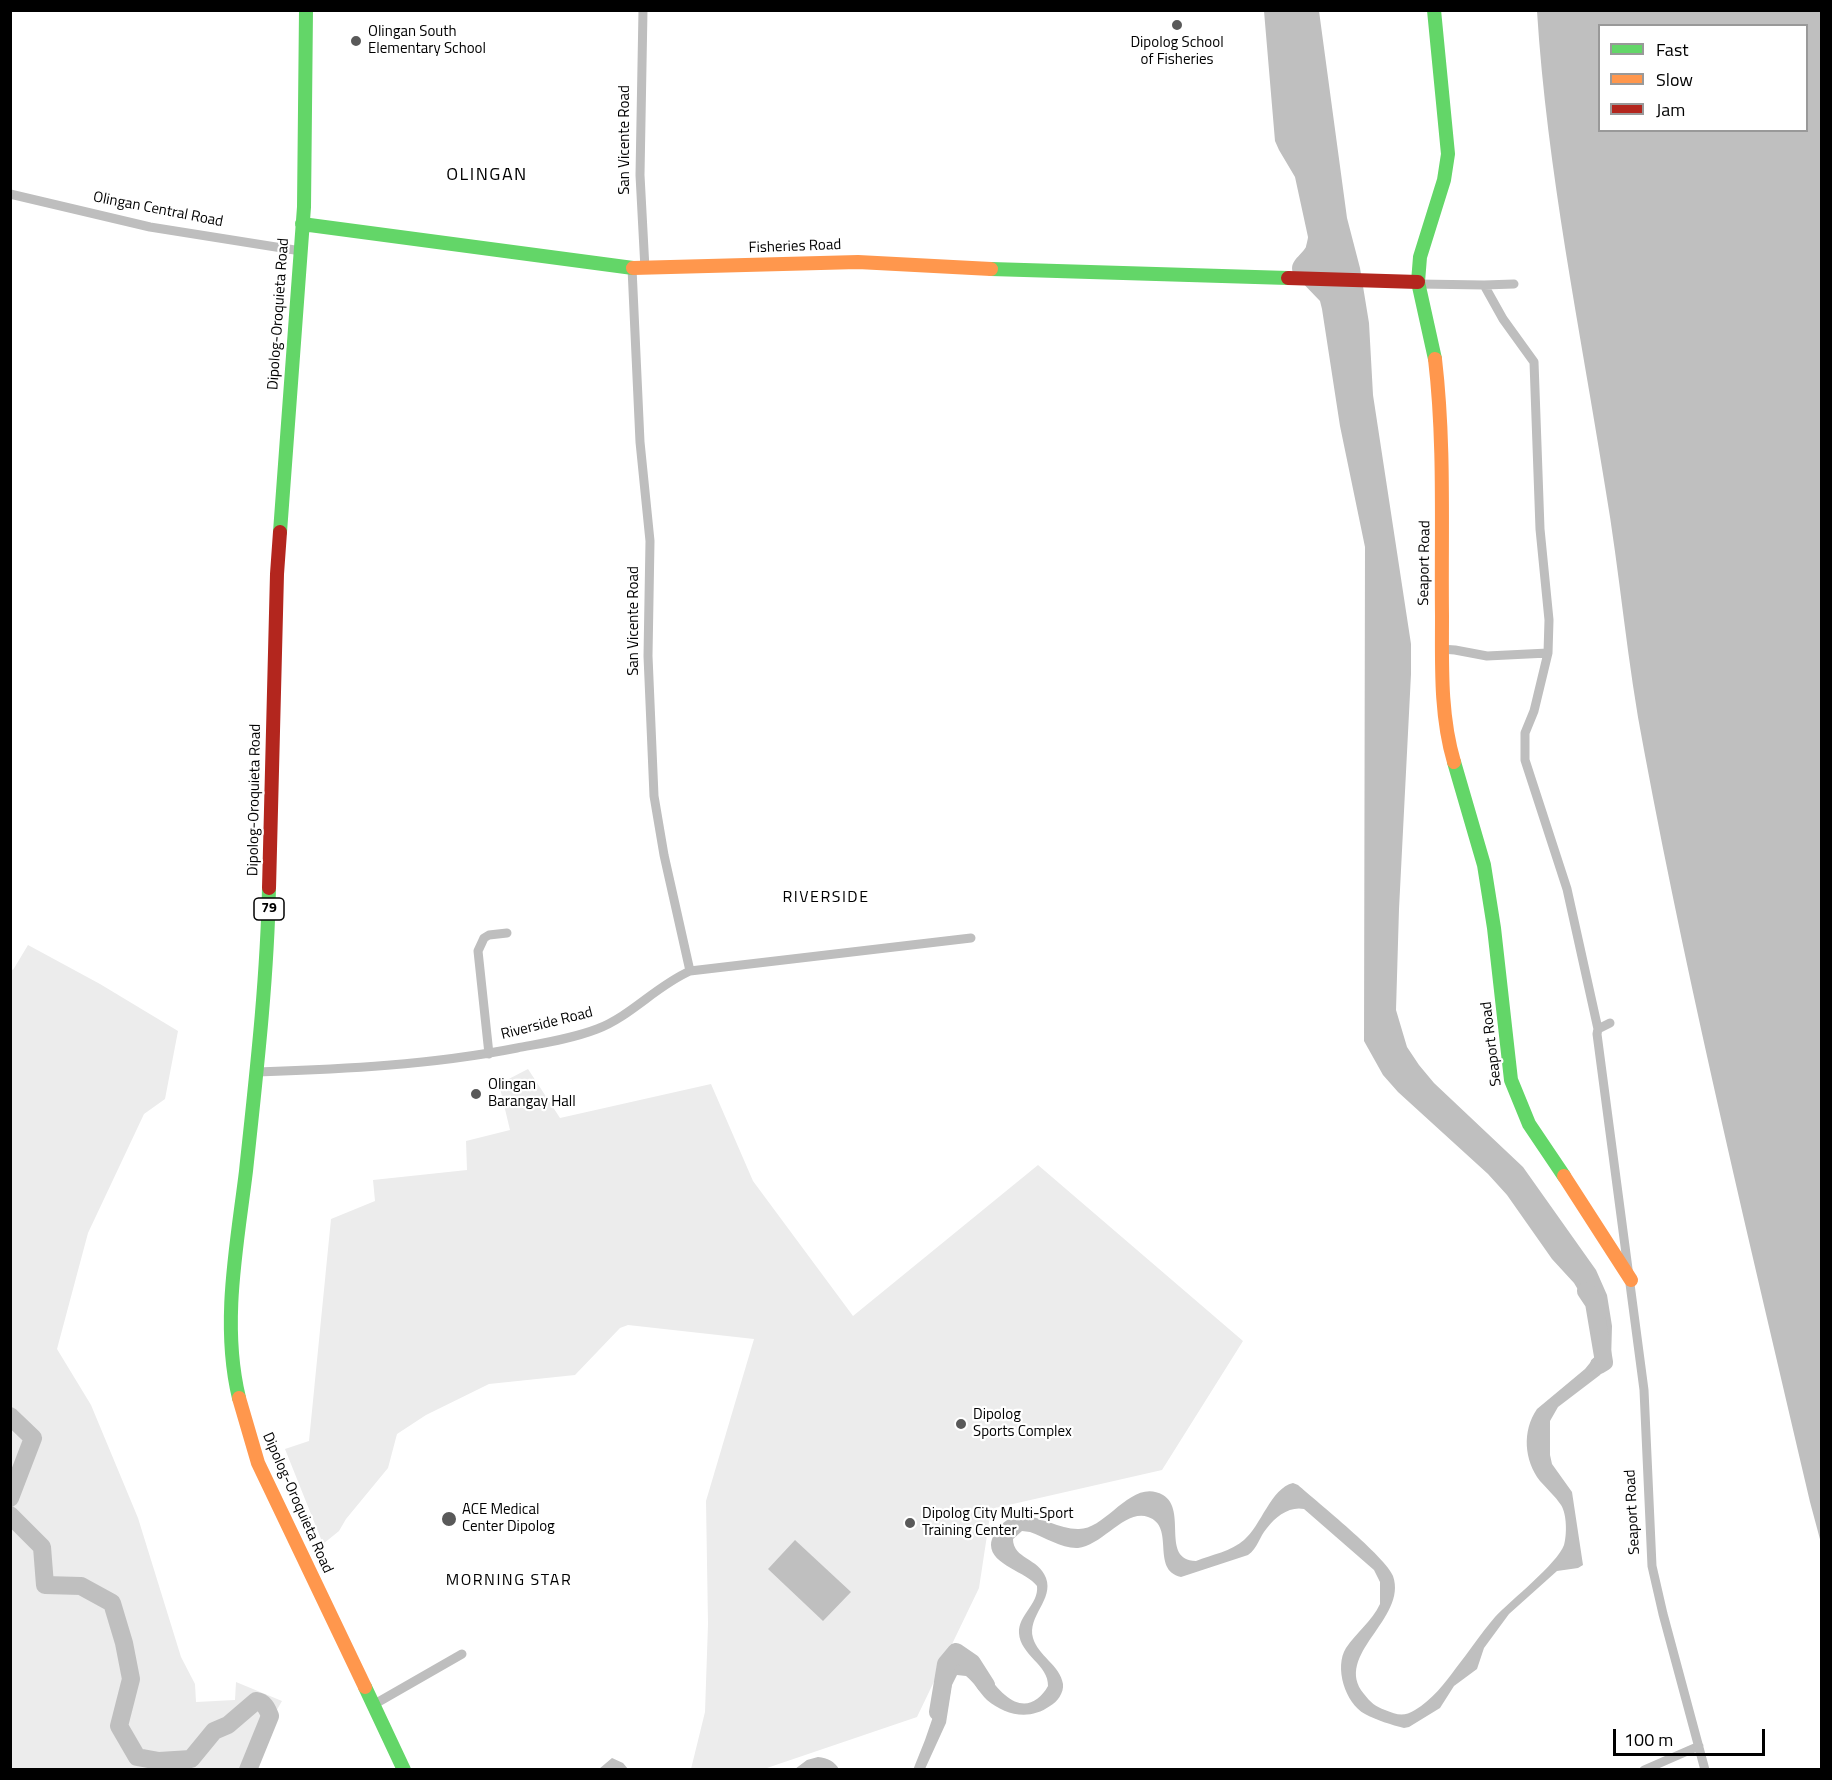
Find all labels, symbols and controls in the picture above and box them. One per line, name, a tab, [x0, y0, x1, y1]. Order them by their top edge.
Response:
marker: Dipolog School of Fisheries	[1170, 18, 1184, 32]
place label: Olingan South Elementary School	[368, 23, 486, 58]
legend	[1598, 24, 1808, 132]
marker: Olingan South Elementary School	[349, 34, 363, 48]
place label: Dipolog School of Fisheries	[1130, 34, 1224, 69]
text: Fast	[1656, 36, 1689, 63]
text: Slow	[1656, 66, 1693, 93]
street label: San Vicente Road	[616, 85, 634, 195]
text: Jam	[1656, 96, 1685, 123]
district label: OLINGAN	[446, 165, 528, 187]
street label: Olingan Central Road	[91, 189, 225, 231]
street label: Fisheries Road	[748, 236, 842, 258]
street label: Dipolog-Oroquieta Road	[265, 237, 293, 391]
street label: Seaport Road	[1415, 520, 1435, 606]
street label: San Vicente Road	[625, 566, 643, 676]
street label: Dipolog-Oroquieta Road	[245, 724, 265, 876]
district label: RIVERSIDE	[782, 888, 870, 908]
road number: 79	[254, 898, 284, 920]
street label: Seaport Road	[1478, 1001, 1506, 1087]
street label: Riverside Road	[499, 1004, 595, 1044]
place label: Olingan Barangay Hall	[488, 1076, 576, 1111]
marker: Olingan Barangay Hall	[469, 1087, 483, 1101]
place label: Dipolog Sports Complex	[973, 1406, 1072, 1441]
marker: Dipolog Sports Complex	[954, 1417, 968, 1431]
street label: Dipolog-Oroquieta Road	[258, 1430, 336, 1576]
street label: Seaport Road	[1622, 1469, 1644, 1555]
place label: ACE Medical Center Dipolog	[462, 1501, 555, 1536]
place label: Dipolog City Multi-Sport Training Center	[922, 1505, 1074, 1540]
marker: ACE Medical Center Dipolog	[440, 1510, 458, 1528]
marker: Dipolog City Multi-Sport Training Center	[903, 1516, 917, 1530]
district label: MORNING STAR	[446, 1571, 572, 1591]
scale bar	[1616, 1717, 1768, 1755]
text: 100 m	[1624, 1726, 1673, 1753]

